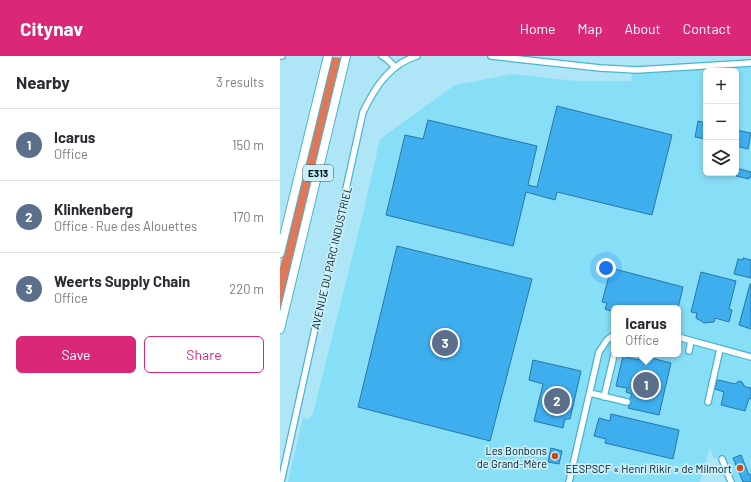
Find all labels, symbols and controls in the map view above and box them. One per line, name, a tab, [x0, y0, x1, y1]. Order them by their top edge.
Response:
text: Citynav	[20, 17, 83, 40]
text: Home	[520, 20, 556, 37]
text: Map	[578, 20, 602, 37]
text: About	[624, 20, 661, 37]
text: Contact	[683, 20, 731, 37]
map controls	[703, 68, 739, 176]
button: +	[703, 68, 739, 104]
text: Nearby	[16, 72, 70, 92]
text: 3 results	[216, 74, 264, 90]
button: −	[703, 104, 739, 140]
text: Icarus	[54, 128, 95, 146]
text: 1	[27, 137, 31, 153]
text: 150 m	[232, 137, 264, 153]
button: layers	[703, 140, 739, 176]
text: Office	[54, 146, 88, 162]
road number: E313	[303, 165, 333, 181]
street label: AVENUE DU PARC INDUSTRIEL	[308, 185, 354, 331]
text: Klinkenberg	[54, 200, 133, 218]
text: 2	[25, 209, 33, 225]
text: 170 m	[233, 209, 264, 225]
text: Office · Rue des Alouettes	[54, 218, 197, 234]
your location	[596, 258, 616, 278]
text: Weerts Supply Chain	[54, 272, 190, 290]
text: 3	[25, 281, 33, 297]
text: 220 m	[229, 281, 264, 297]
text: Office	[54, 290, 88, 306]
popup	[611, 305, 681, 357]
text: Icarus	[625, 314, 667, 332]
pin: 3	[432, 328, 458, 358]
text: Office	[625, 332, 659, 348]
button: Save	[16, 336, 136, 373]
button: Share	[144, 336, 264, 373]
pin: 1	[633, 370, 659, 400]
pin: 2	[544, 386, 570, 416]
place label: Les Bonbons de Grand-Mère	[477, 444, 547, 470]
marker: Les Bonbons de Grand-Mère	[550, 451, 560, 461]
place label: EESPSCF « Henri Rikir » de Milmort	[565, 462, 732, 475]
marker: EESPSCF « Henri Rikir » de Milmort	[735, 463, 745, 473]

